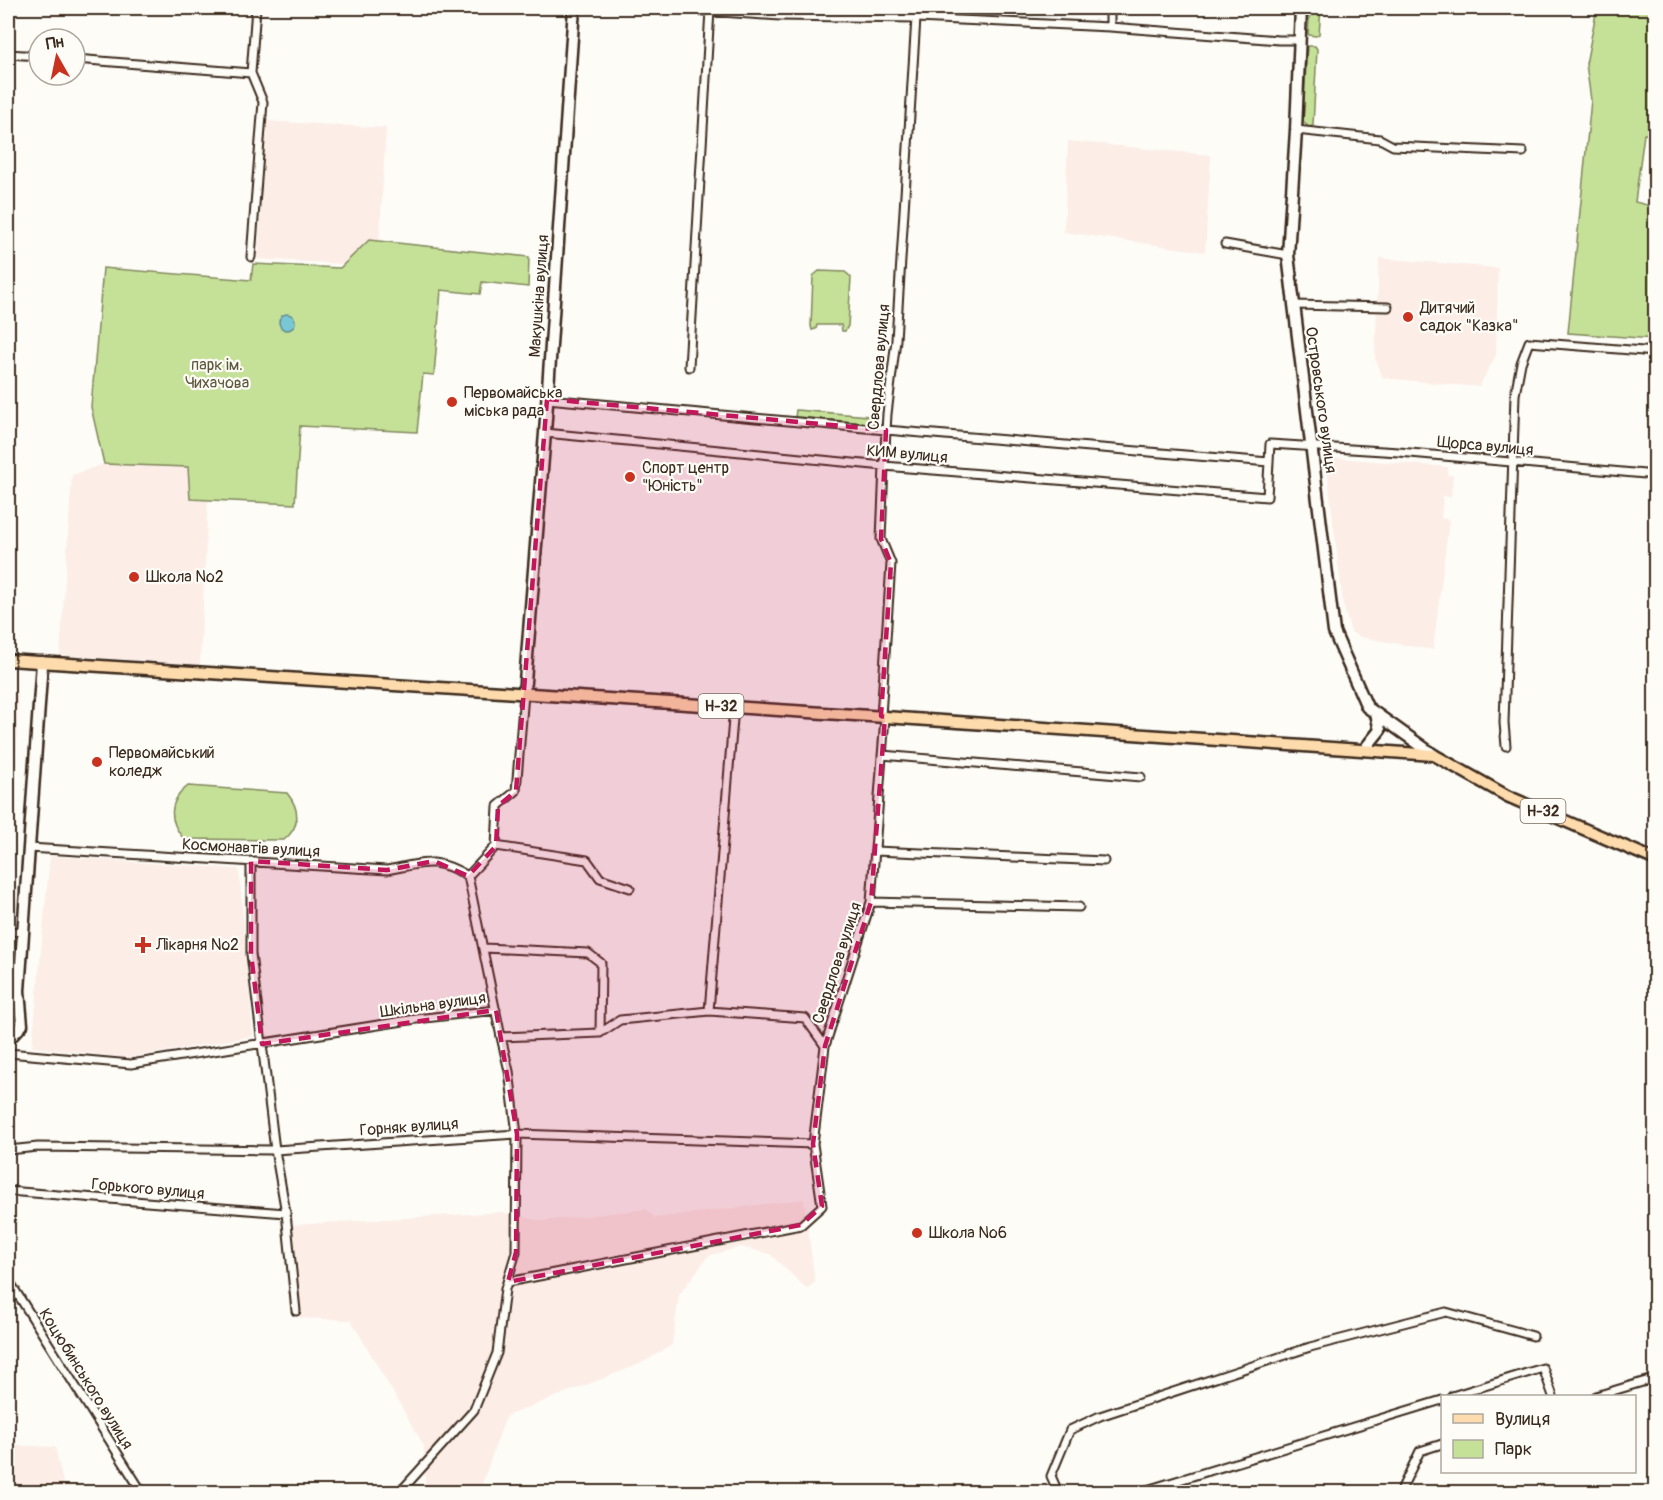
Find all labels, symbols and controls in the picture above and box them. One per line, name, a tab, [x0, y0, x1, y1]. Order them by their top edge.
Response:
north arrow	[27, 27, 87, 87]
text: Пн	[45, 32, 65, 54]
street label: Макушкіна вулиця	[525, 234, 553, 358]
place label: Дитячий садок "Казка"	[1419, 298, 1519, 336]
street label: Свердлова вулиця	[864, 303, 894, 431]
marker: Дитячий садок "Казка"	[1401, 310, 1415, 324]
street label: Островського вулиця	[1301, 325, 1341, 475]
park label: парк ім. Чихачова	[185, 355, 249, 393]
place label: Первомайська міська рада	[464, 383, 562, 421]
marker: Первомайська міська рада	[445, 395, 459, 409]
street label: Щорса вулиця	[1436, 432, 1534, 460]
street label: КИМ вулиця	[865, 440, 949, 468]
place label: Спорт центр "Юність"	[642, 458, 729, 496]
marker: Спорт центр "Юність"	[623, 470, 637, 484]
place label: Школа №2	[146, 567, 224, 587]
marker: Школа №2	[127, 570, 141, 584]
road number: Н-32	[698, 694, 744, 718]
place label: Первомайський коледж	[109, 743, 215, 781]
marker: Первомайський коледж	[90, 755, 104, 769]
road number: Н-32	[1520, 799, 1566, 823]
street label: Космонавтів вулиця	[181, 834, 321, 862]
street label: Свердлова вулиця	[808, 900, 866, 1026]
place label: Лікарня №2	[155, 935, 239, 955]
marker: Лікарня №2	[134, 936, 152, 954]
street label: Шкільна вулиця	[379, 988, 487, 1022]
street label: Горняк вулиця	[359, 1114, 459, 1140]
street label: Горького вулиця	[91, 1174, 205, 1204]
place label: Школа №6	[929, 1223, 1007, 1243]
marker: Школа №6	[910, 1226, 924, 1240]
street label: Коцюбинського вулиця	[35, 1305, 137, 1453]
legend	[1441, 1395, 1636, 1473]
text: Вулиця	[1495, 1408, 1550, 1431]
text: Парк	[1495, 1438, 1532, 1461]

